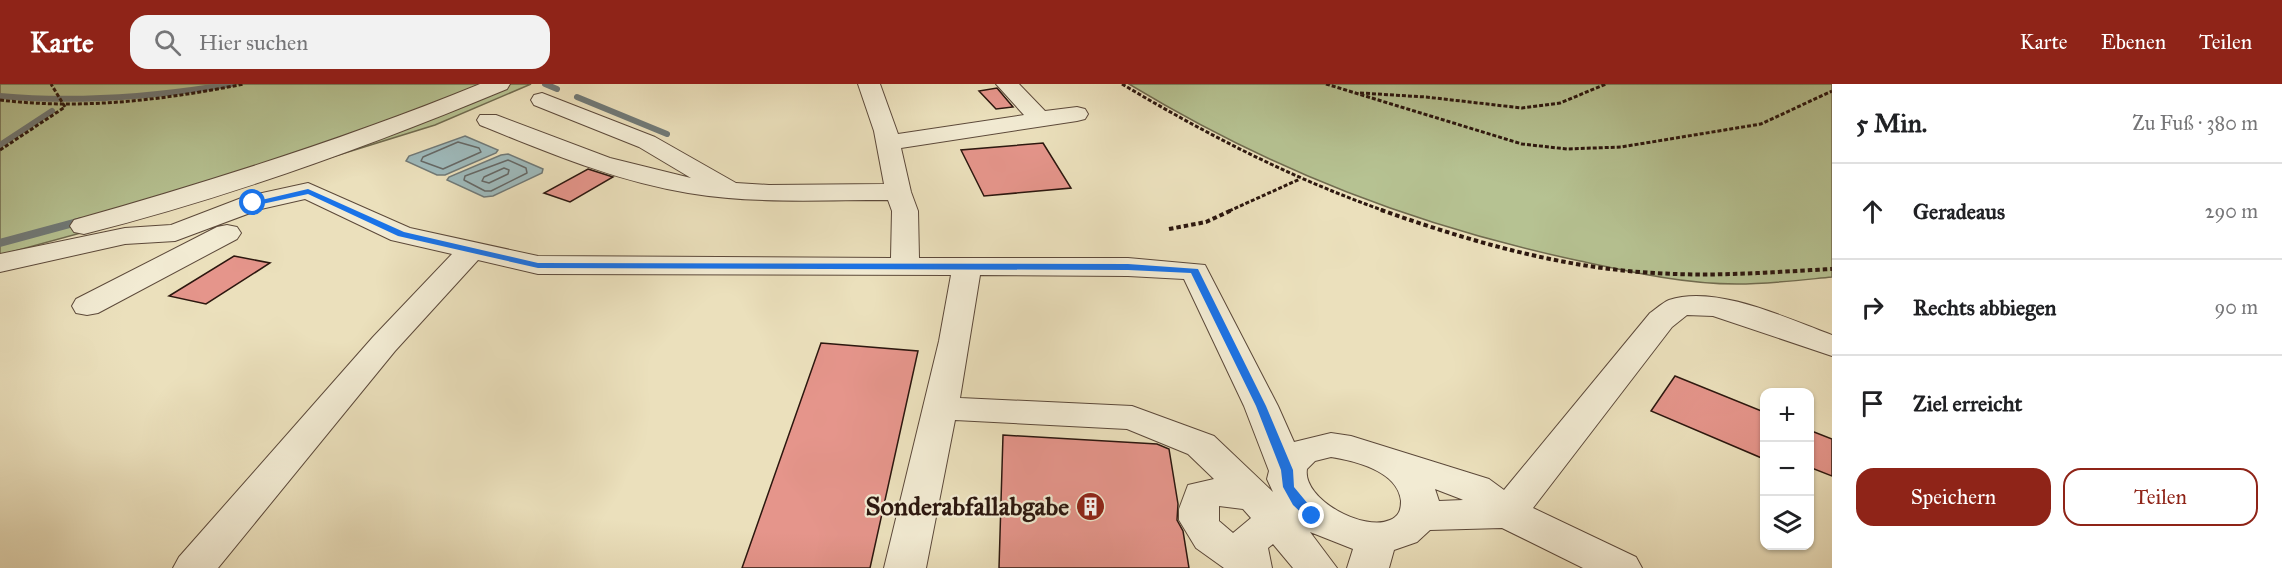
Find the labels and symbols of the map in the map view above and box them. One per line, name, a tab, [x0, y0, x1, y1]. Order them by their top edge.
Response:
route start	[239, 189, 265, 215]
place label: Sonderabfallabgabe	[866, 490, 1069, 523]
building icon: Sonderabfallabgabe	[1074, 490, 1106, 522]
route end	[1298, 502, 1324, 528]

